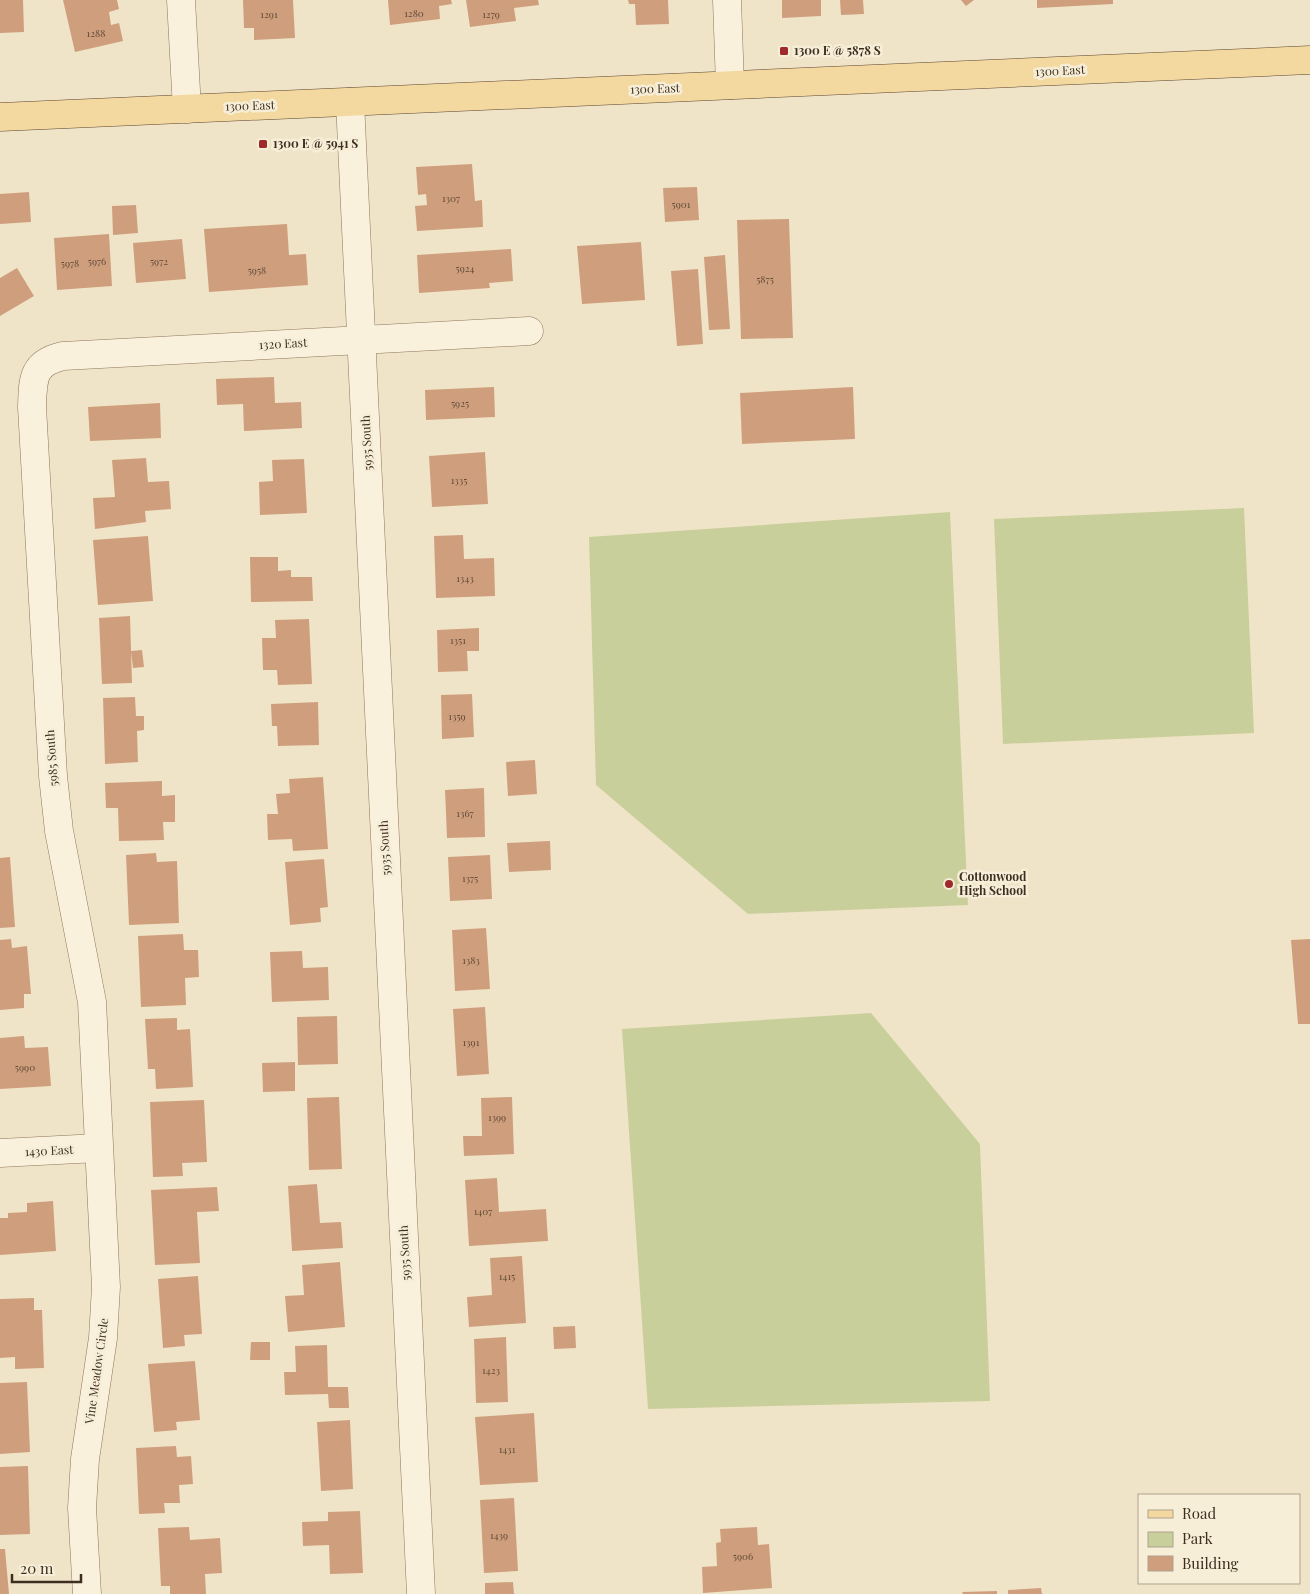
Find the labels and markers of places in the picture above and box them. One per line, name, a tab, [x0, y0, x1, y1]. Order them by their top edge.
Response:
place label: 1300 E @ 5878 S	[794, 42, 881, 58]
marker: 1300 E @ 5878 S	[778, 45, 790, 57]
place label: 1300 E @ 5941 S	[273, 135, 358, 151]
marker: 1300 E @ 5941 S	[257, 138, 269, 150]
place label: Cottonwood High School	[959, 868, 1027, 898]
marker: Cottonwood High School	[943, 878, 955, 890]

